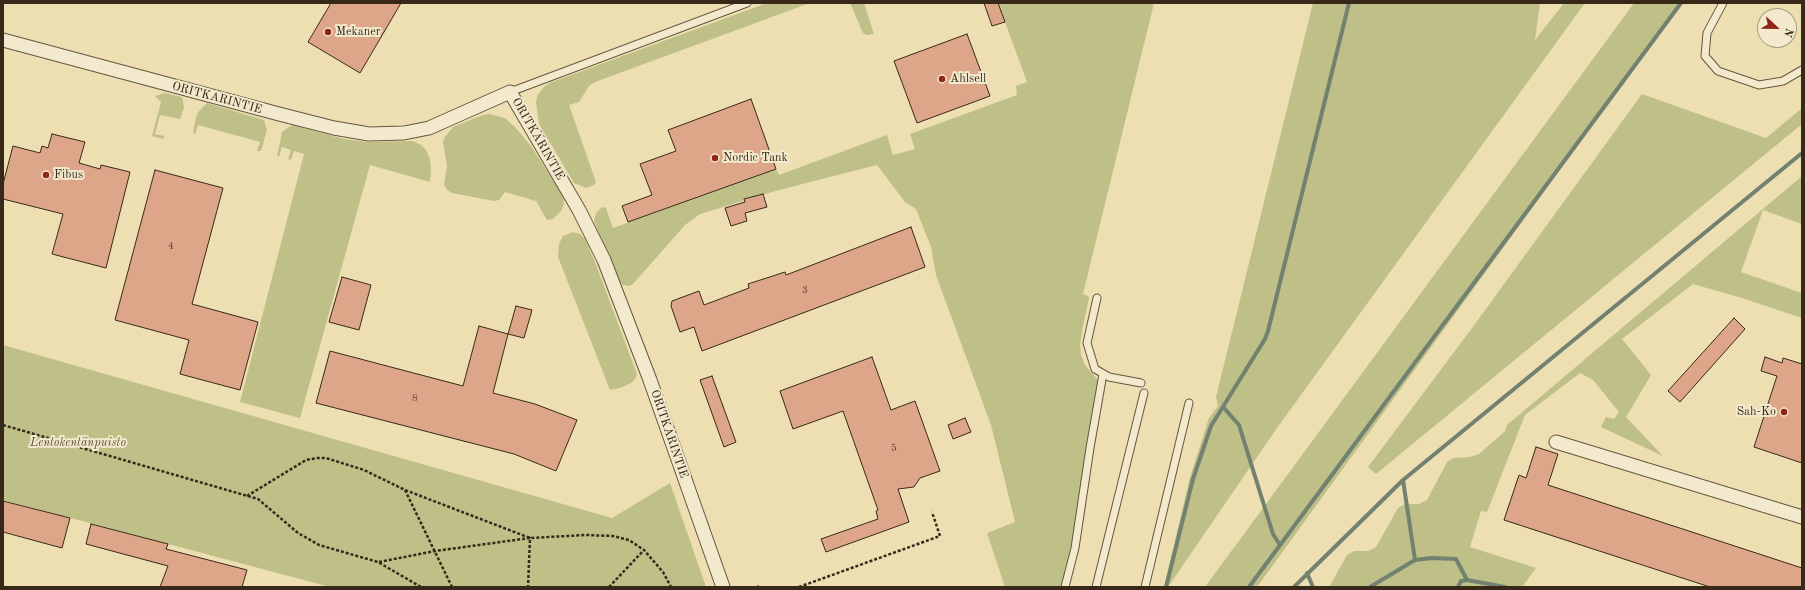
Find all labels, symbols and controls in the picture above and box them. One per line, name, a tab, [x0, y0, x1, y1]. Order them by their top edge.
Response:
north arrow	[1757, 8, 1797, 48]
place label: Mekaner	[336, 25, 381, 39]
text: N	[1781, 26, 1794, 38]
marker: Mekaner	[323, 27, 333, 37]
place label: Ahlsell	[950, 72, 986, 86]
marker: Ahlsell	[937, 74, 947, 84]
street label: ORITKARINTIE	[170, 79, 264, 117]
street label: ORITKARINTIE	[509, 95, 567, 183]
place label: Nordic Tank	[723, 151, 788, 165]
marker: Nordic Tank	[710, 153, 720, 163]
place label: Fibus	[54, 168, 83, 182]
marker: Fibus	[41, 170, 51, 180]
house number: 4	[168, 240, 174, 252]
house number: 3	[802, 284, 808, 296]
street label: ORITKARINTIE	[647, 388, 691, 480]
house number: 8	[412, 392, 418, 404]
place label: Sah-Ko	[1737, 405, 1776, 419]
marker: Sah-Ko	[1779, 407, 1789, 417]
park label: Lentokentänpuisto	[30, 436, 126, 450]
house number: 5	[891, 442, 897, 454]

